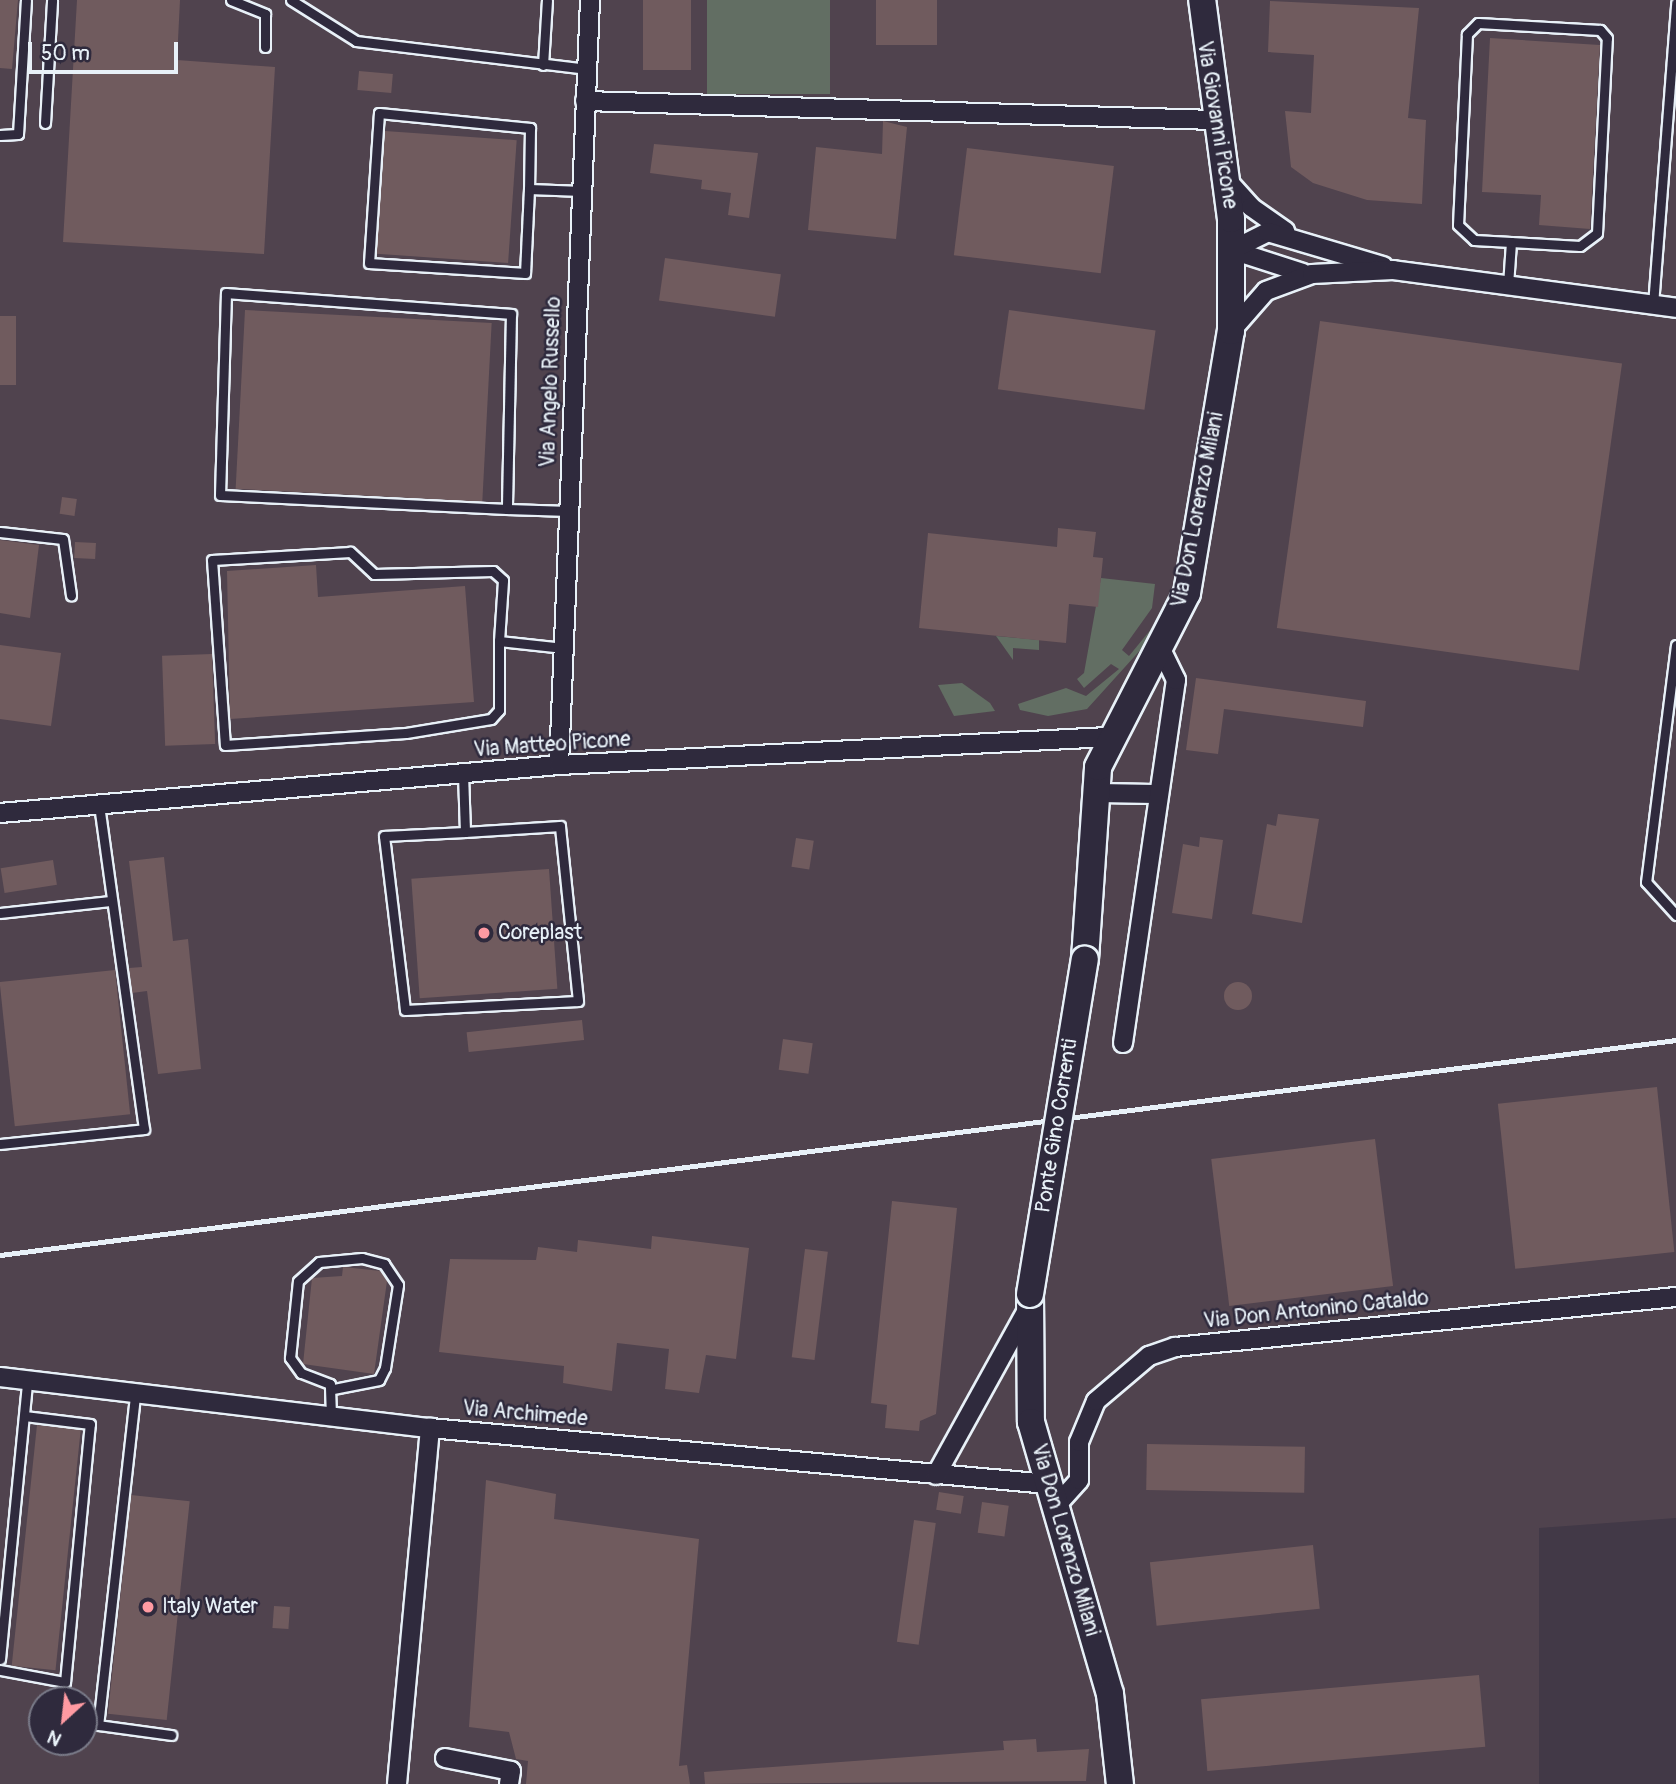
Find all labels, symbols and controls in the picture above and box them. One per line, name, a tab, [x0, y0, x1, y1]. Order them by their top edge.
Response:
scale bar	[32, 28, 182, 72]
street label: Via Giovanni Picone	[1191, 39, 1243, 211]
text: 50 m	[41, 40, 90, 67]
street label: Via Angelo Russello	[535, 296, 567, 468]
street label: Via Don Lorenzo Milani	[1167, 410, 1229, 610]
street label: Via Matteo Picone	[473, 727, 631, 763]
place label: Coreplast	[498, 920, 582, 946]
marker: Coreplast	[476, 925, 492, 941]
street label: Ponte Gino Correnti	[1031, 1037, 1083, 1215]
street label: Via Don Antonino Cataldo	[1202, 1286, 1430, 1334]
street label: Via Archimede	[461, 1396, 589, 1432]
street label: Via Don Lorenzo Milani	[1026, 1441, 1104, 1639]
place label: Italy Water	[162, 1594, 258, 1620]
marker: Italy Water	[140, 1599, 156, 1615]
north arrow	[28, 1686, 98, 1756]
text: N	[43, 1724, 66, 1752]

